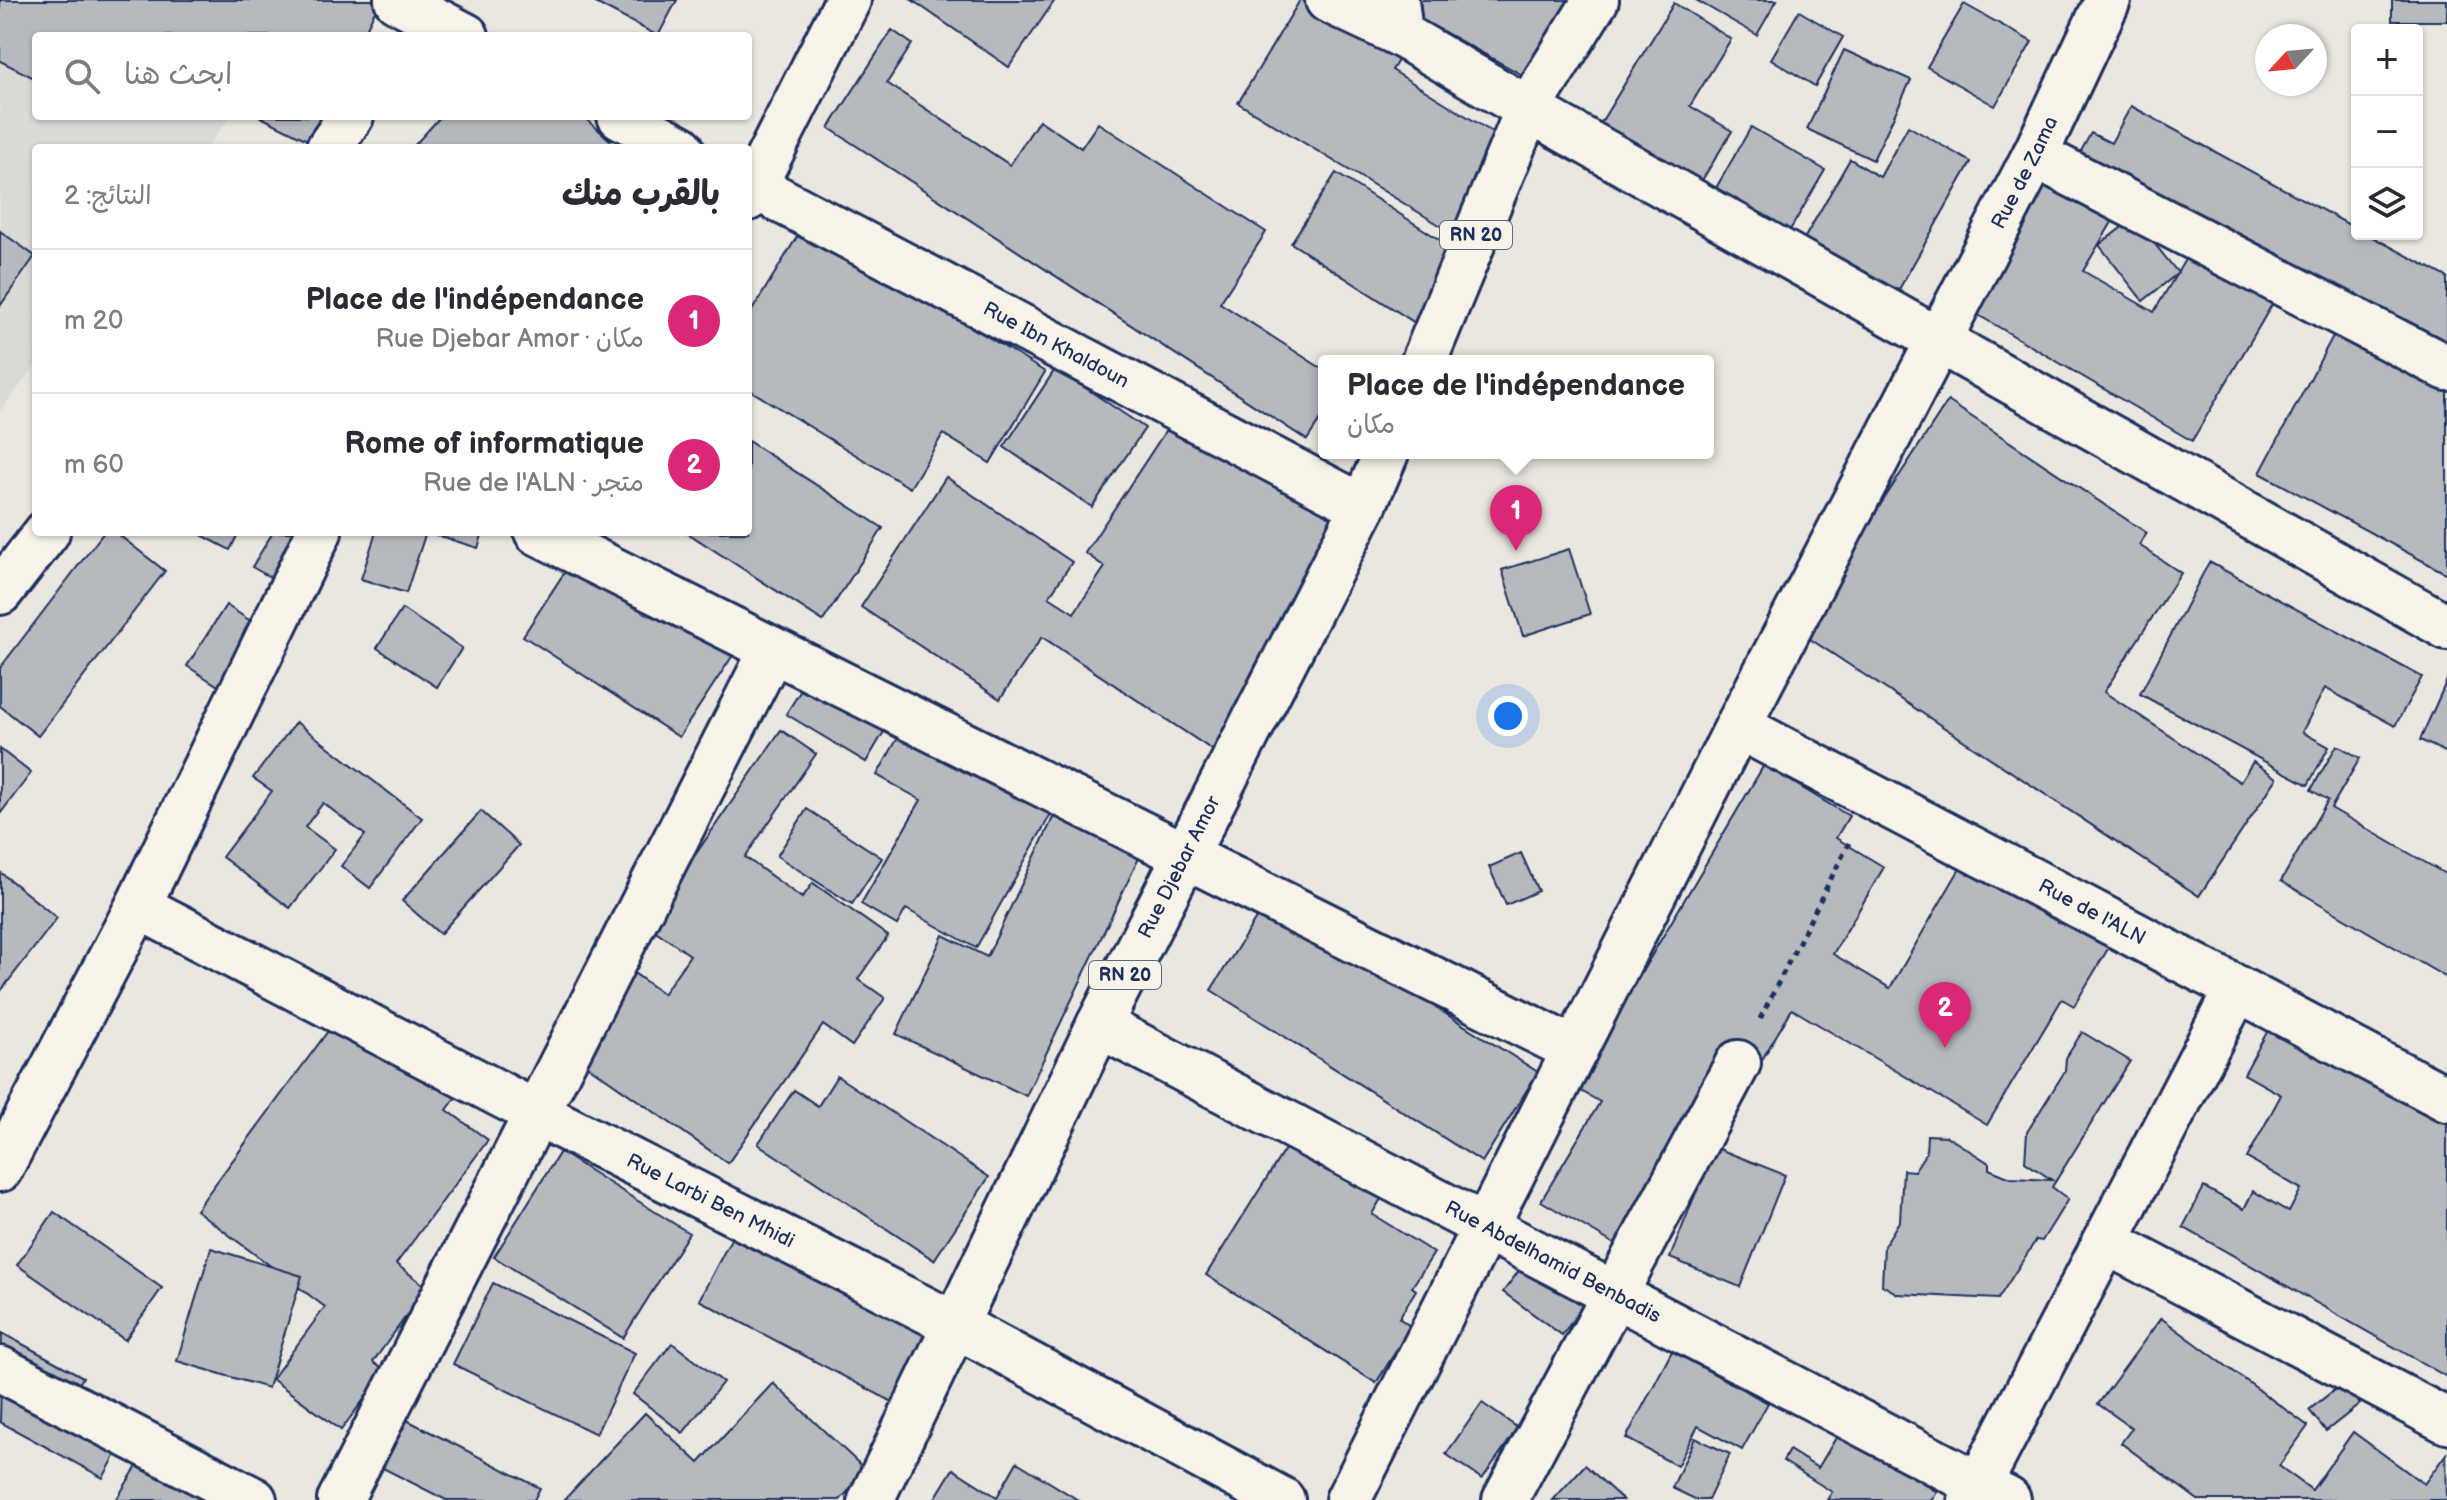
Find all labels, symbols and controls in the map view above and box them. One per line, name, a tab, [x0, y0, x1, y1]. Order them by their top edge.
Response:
north arrow	[2255, 24, 2327, 96]
map controls	[2351, 24, 2423, 240]
button: +	[2351, 24, 2423, 96]
search box	[32, 32, 752, 120]
icon: search	[60, 54, 104, 98]
text: ابحث هنا	[124, 57, 232, 93]
button: −	[2351, 96, 2423, 168]
street label: Rue de Zama	[1987, 113, 2063, 233]
button: layers	[2351, 168, 2423, 240]
text: بالقرب منك	[562, 174, 720, 215]
text: النتائج: 2	[64, 181, 152, 212]
road number: RN 20	[1440, 221, 1512, 249]
text: Place de l'indépendance	[306, 282, 644, 318]
street label: Rue Ibn Khaldoun	[979, 297, 1133, 393]
text: 20 m	[64, 306, 123, 337]
text: 1	[689, 306, 699, 337]
text: مكان · Rue Djebar Amor	[376, 324, 644, 355]
popup	[1318, 355, 1714, 459]
text: Place de l'indépendance	[1347, 368, 1685, 404]
text: مكان	[1347, 410, 1395, 441]
text: Rome of informatique	[345, 426, 644, 462]
text: 60 m	[64, 450, 124, 481]
text: 2	[686, 450, 702, 481]
text: متجر · Rue de l'ALN	[423, 468, 644, 499]
pin: 1	[1490, 485, 1542, 551]
your location	[1488, 696, 1528, 736]
street label: Rue Djebar Amor	[1133, 791, 1226, 942]
street label: Rue de l'ALN	[2034, 874, 2150, 950]
road number: RN 20	[1089, 961, 1161, 989]
pin: 2	[1919, 982, 1971, 1048]
street label: Rue Larbi Ben Mhidi	[622, 1149, 798, 1253]
street label: Rue Abdelhamid Benbadis	[1441, 1196, 1665, 1328]

